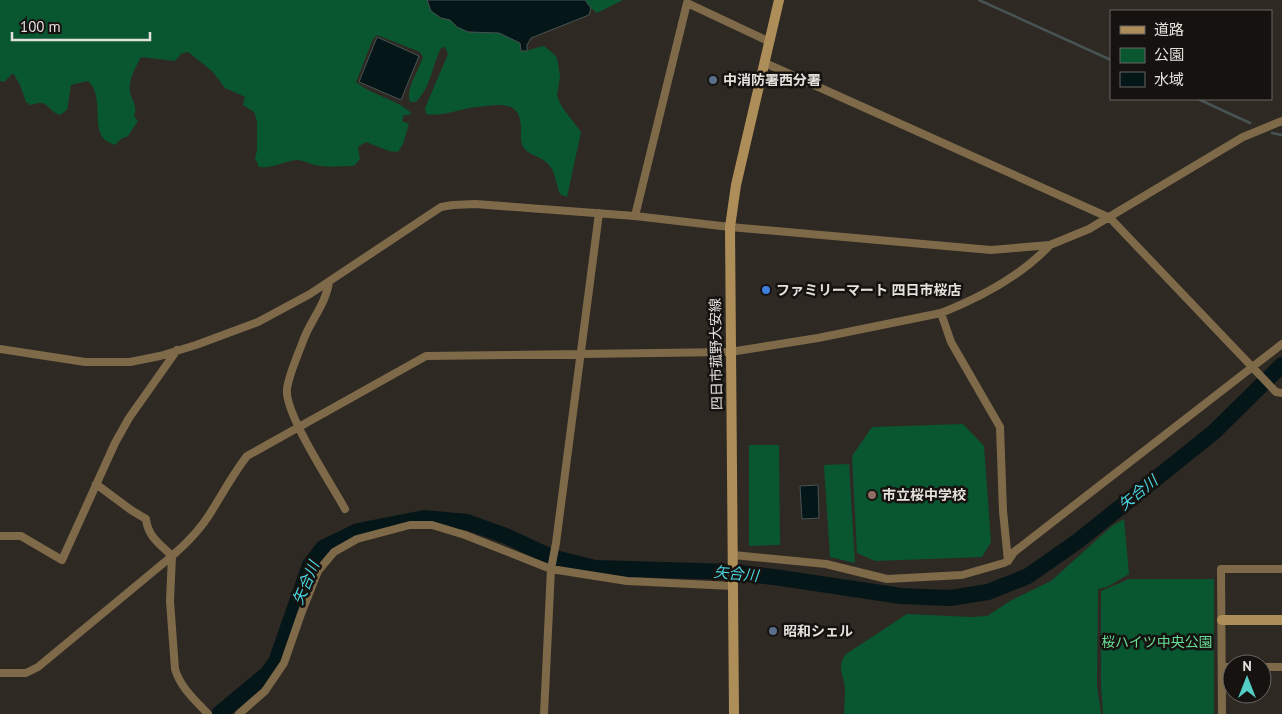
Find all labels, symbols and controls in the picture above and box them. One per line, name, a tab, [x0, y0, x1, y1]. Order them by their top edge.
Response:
scale bar	[12, 10, 150, 42]
legend	[1110, 10, 1272, 100]
text: 100 m	[20, 17, 61, 36]
text: 道路	[1154, 20, 1184, 39]
text: 公園	[1154, 45, 1184, 64]
text: 水域	[1154, 70, 1184, 89]
place label: 中消防署西分署	[723, 71, 821, 89]
marker: 中消防署西分署	[707, 74, 719, 86]
place label: ファミリーマート 四日市桜店	[776, 281, 962, 299]
marker: ファミリーマート 四日市桜店	[760, 284, 772, 296]
street label: 四日市菰野大安線	[706, 298, 726, 410]
water label: 矢合川	[1114, 470, 1163, 514]
place label: 市立桜中学校	[882, 486, 966, 504]
marker: 市立桜中学校	[866, 489, 878, 501]
water label: 矢合川	[288, 557, 324, 607]
water label: 矢合川	[713, 562, 761, 585]
place label: 昭和シェル	[783, 622, 853, 640]
marker: 昭和シェル	[767, 625, 779, 637]
park label: 桜ハイツ中央公園	[1101, 633, 1213, 651]
north arrow	[1222, 654, 1272, 704]
text: N	[1242, 657, 1252, 675]

